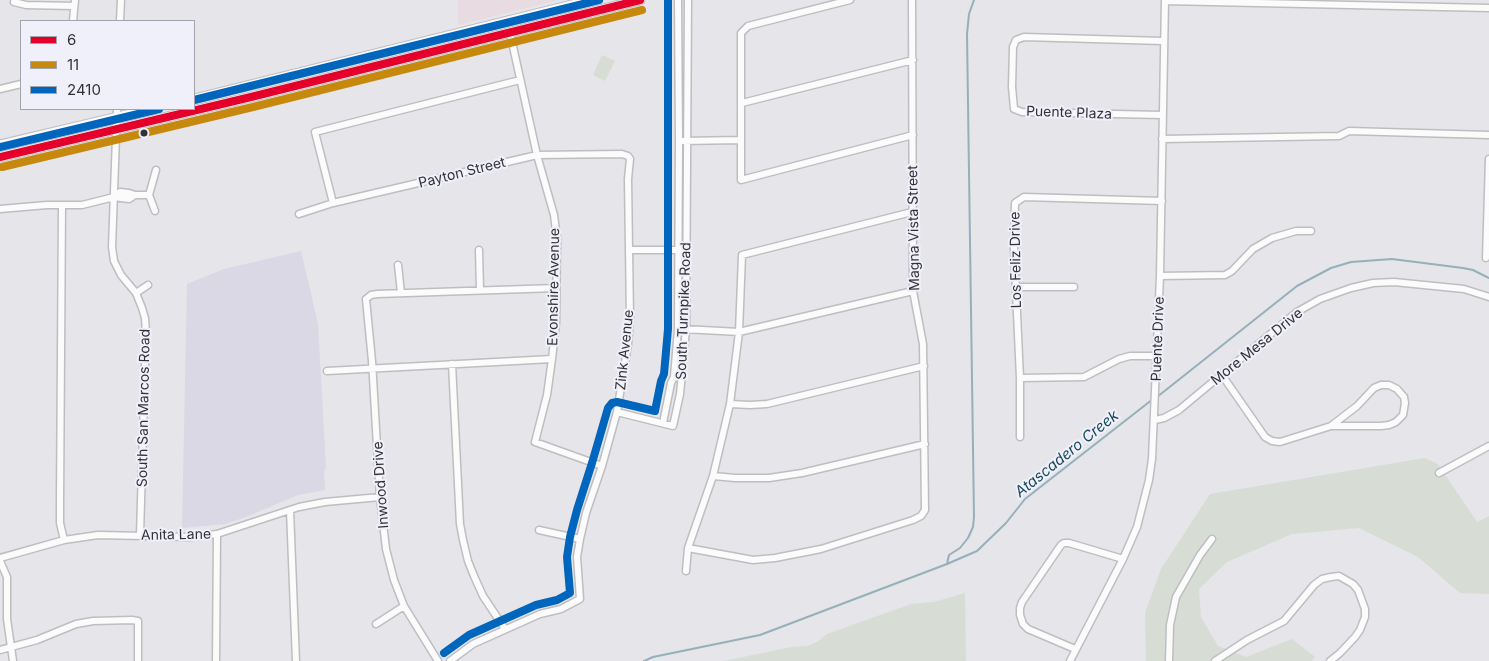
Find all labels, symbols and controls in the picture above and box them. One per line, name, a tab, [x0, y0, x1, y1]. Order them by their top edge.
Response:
legend	[20, 20, 195, 110]
text: 6	[67, 30, 76, 49]
text: 11	[67, 55, 79, 74]
text: 2410	[67, 80, 101, 99]
street label: Puente Plaza	[1026, 103, 1112, 123]
unlabelled marker	[139, 128, 149, 138]
street label: Payton Street	[417, 154, 507, 192]
street label: Magna Vista Street	[905, 165, 923, 291]
street label: Los Feliz Drive	[1007, 212, 1025, 308]
street label: Evonshire Avenue	[545, 228, 563, 346]
street label: South Turnpike Road	[673, 242, 695, 380]
street label: Puente Drive	[1148, 296, 1168, 382]
street label: More Mesa Drive	[1208, 305, 1306, 389]
street label: Zink Avenue	[612, 309, 638, 391]
street label: South San Marcos Road	[134, 329, 154, 487]
water label: Atascadero Creek	[1012, 407, 1122, 501]
street label: Inwood Drive	[370, 441, 392, 529]
street label: Anita Lane	[141, 526, 211, 544]

